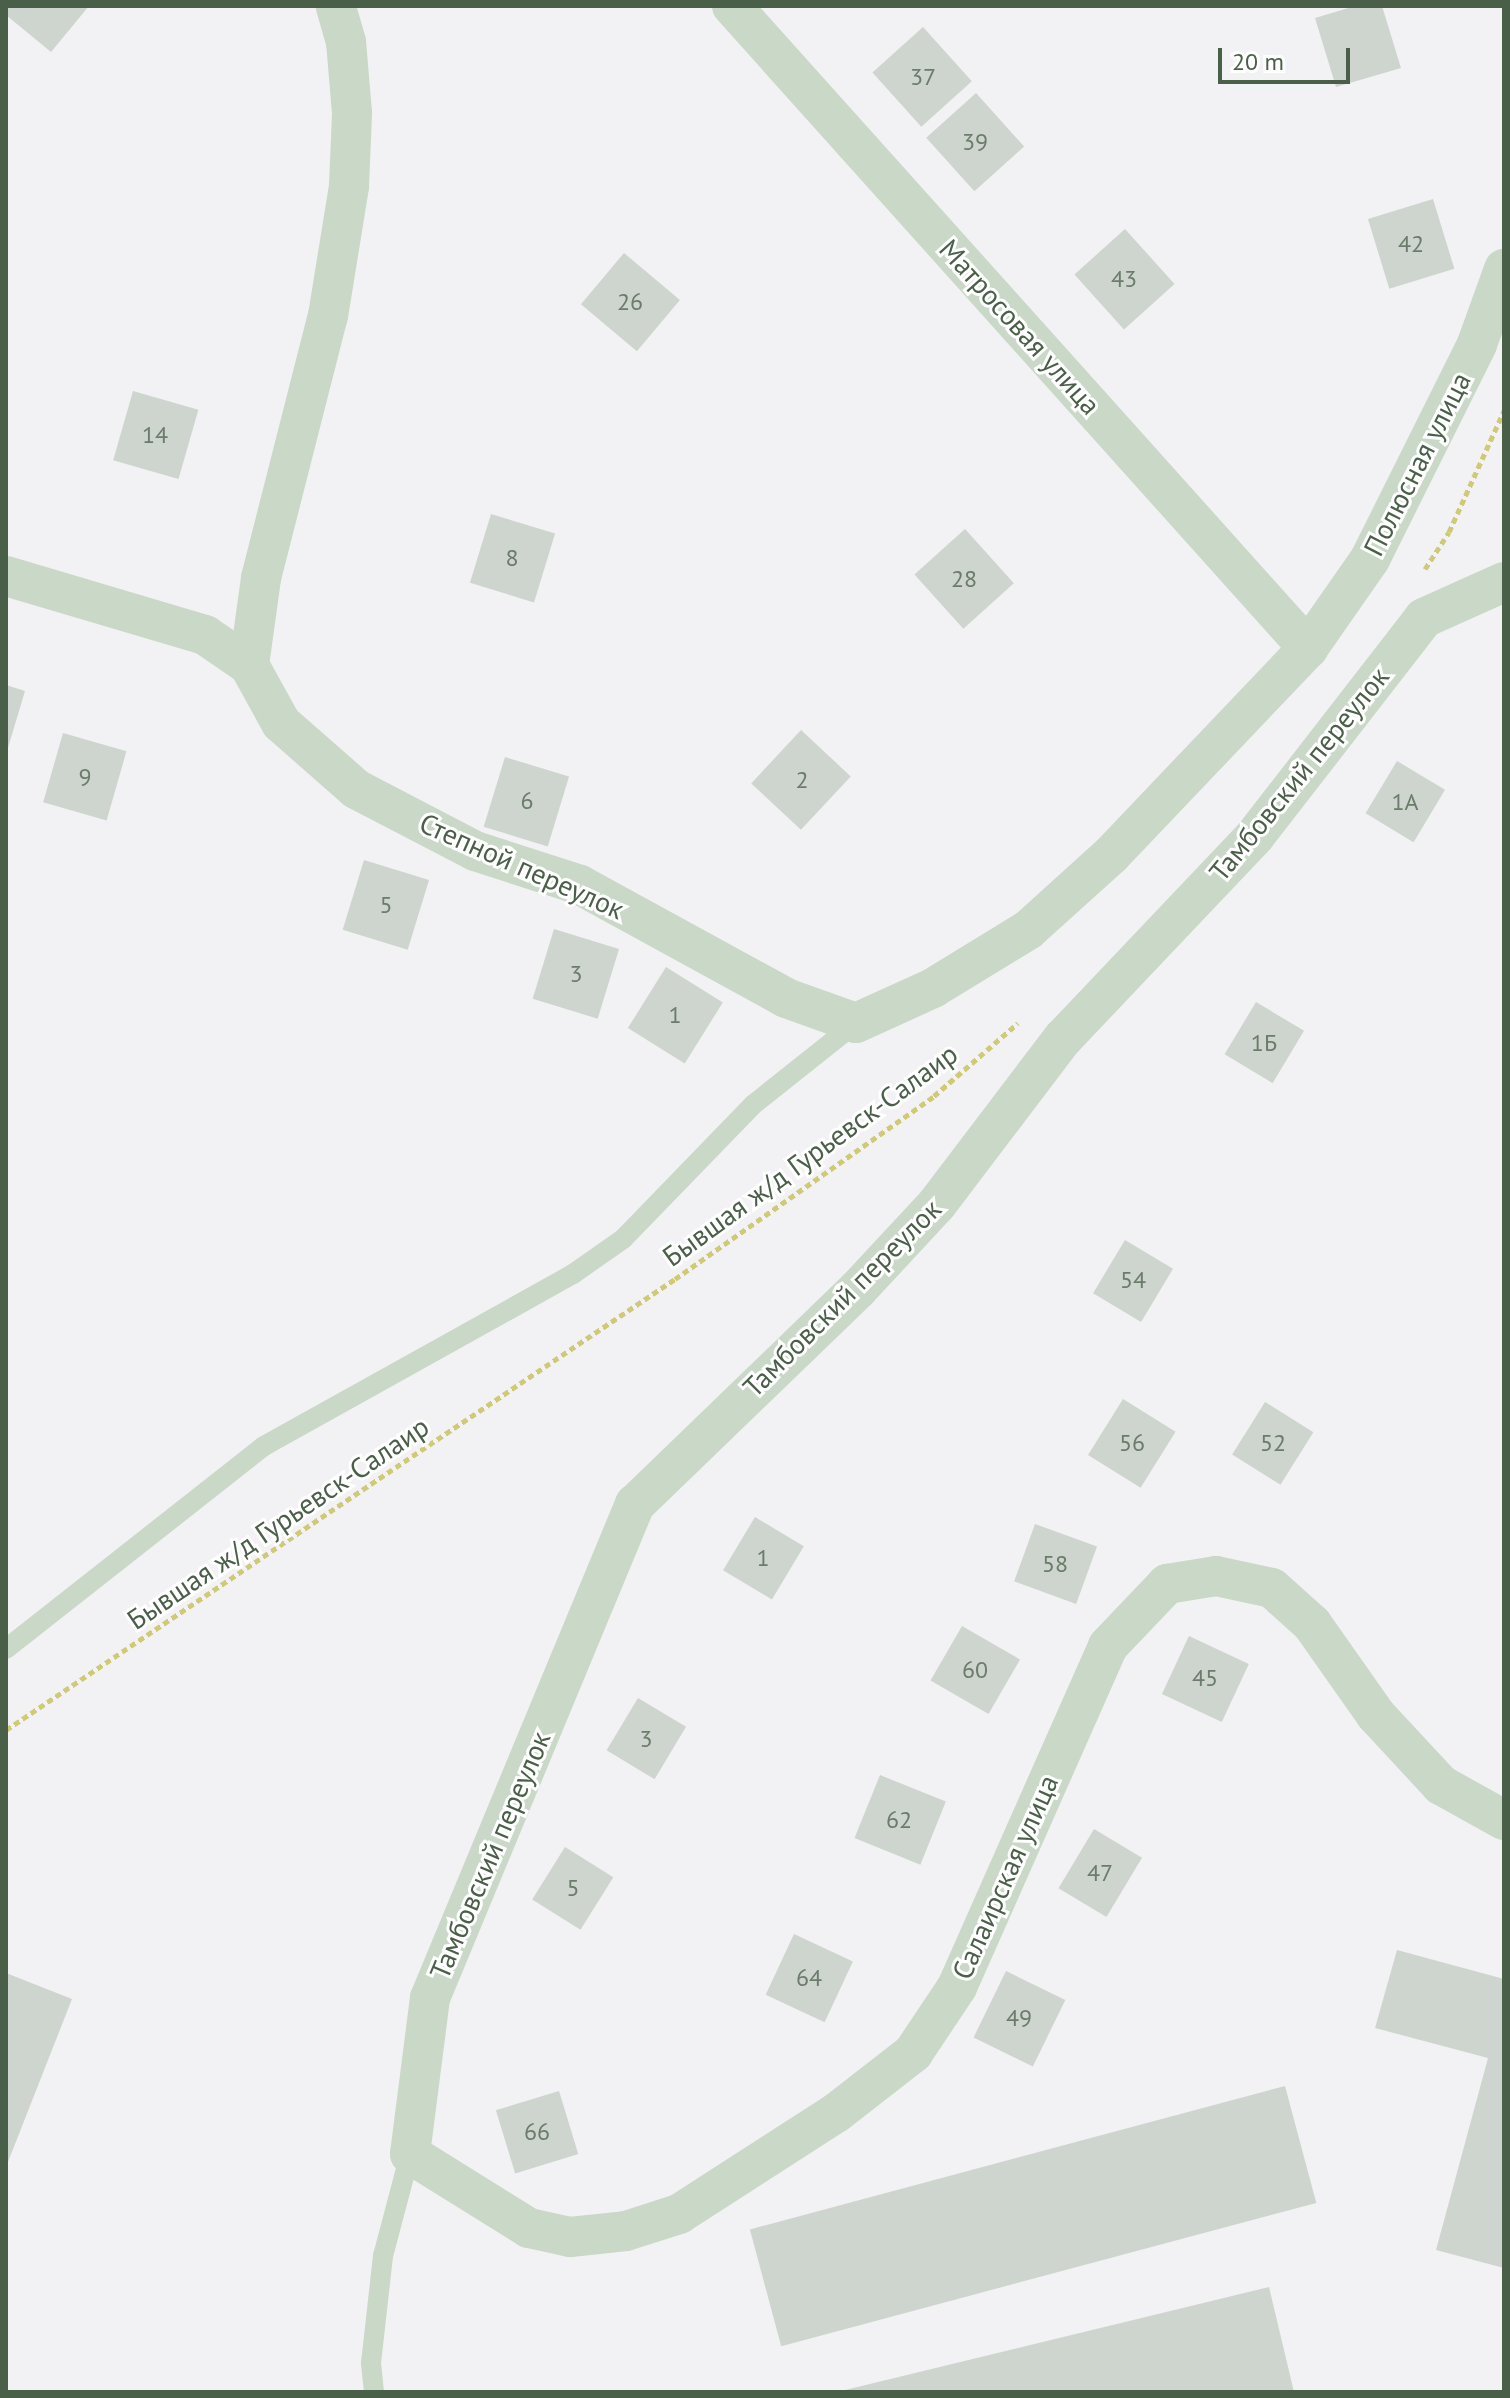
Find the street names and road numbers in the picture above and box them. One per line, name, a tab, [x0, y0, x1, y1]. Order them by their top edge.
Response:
street label: Матросовая улица	[932, 232, 1108, 422]
street label: Полюсная улица	[1356, 367, 1478, 561]
street label: Тамбовский переулок	[1202, 660, 1396, 888]
street label: Степной переулок	[415, 806, 629, 926]
street label: Бывшая ж/д Гурьевск-Салаир	[656, 1037, 964, 1273]
street label: Тамбовский переулок	[736, 1192, 948, 1404]
street label: Бывшая ж/д Гурьевск-Салаир	[121, 1409, 435, 1637]
street label: Тамбовский переулок	[423, 1726, 557, 1984]
street label: Салаирская улица	[945, 1770, 1065, 1984]

